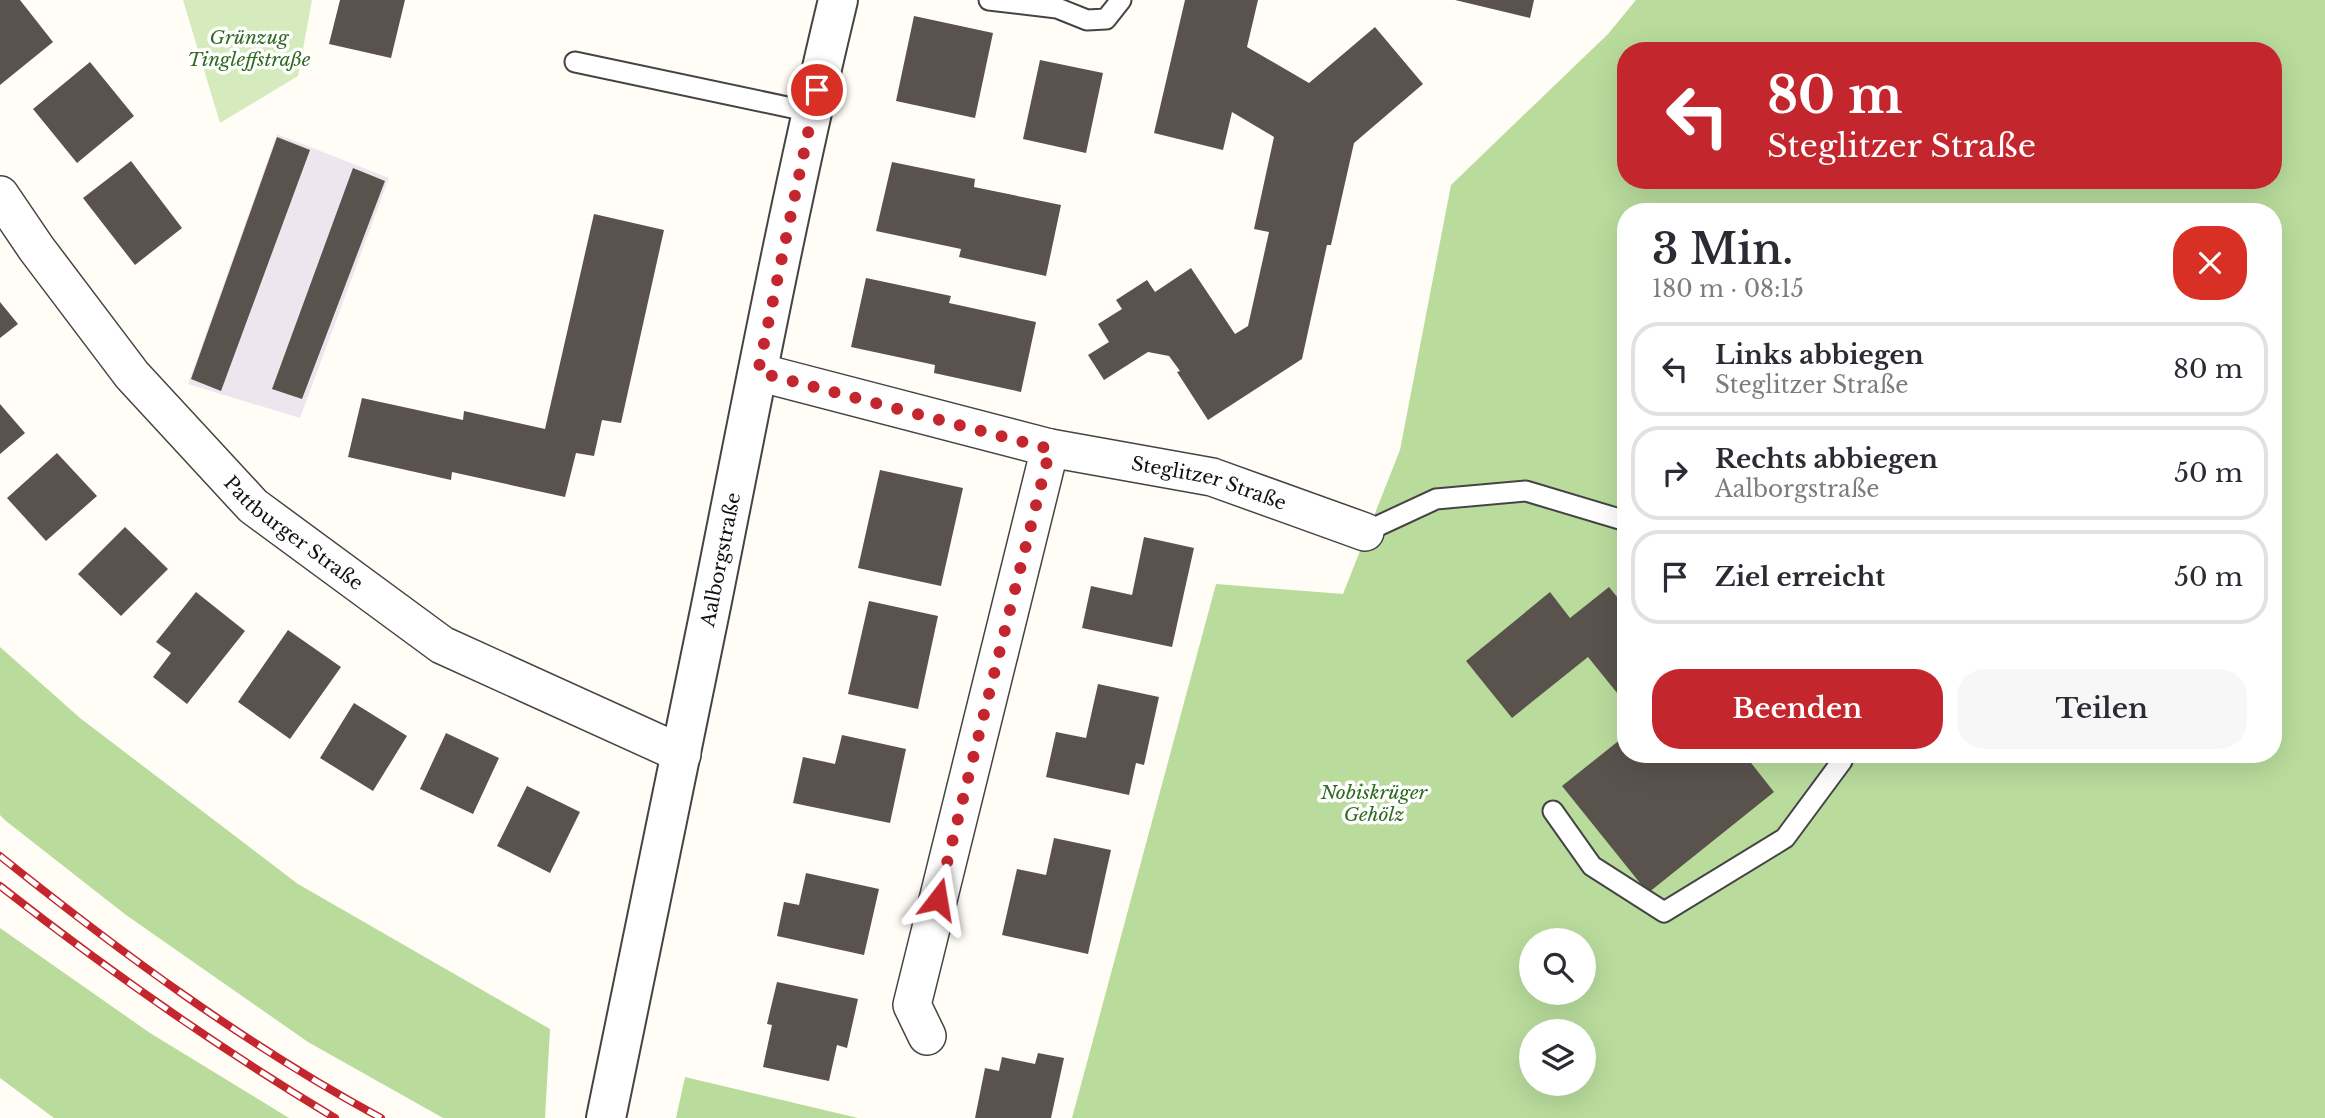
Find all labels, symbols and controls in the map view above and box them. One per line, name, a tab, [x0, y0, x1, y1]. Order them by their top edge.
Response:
park label: Grünzug Tingleffstraße	[188, 26, 311, 71]
pin	[787, 60, 847, 120]
text: 80 m	[1767, 65, 1902, 126]
icon: left	[1652, 70, 1743, 161]
icon: arrive	[798, 71, 836, 109]
text: Steglitzer Straße	[1767, 126, 2036, 166]
text: 3 Min.	[1652, 223, 1793, 275]
button: close	[2173, 226, 2247, 300]
text: 180 m · 08:15	[1652, 275, 1804, 303]
text: Links abbiegen	[1715, 339, 1924, 371]
icon: left	[1656, 350, 1694, 388]
text: 80 m	[2173, 353, 2243, 385]
text: Steglitzer Straße	[1715, 371, 1908, 399]
text: Rechts abbiegen	[1715, 443, 1938, 475]
street label: Steglitzer Straße	[1130, 451, 1290, 514]
icon: right	[1656, 454, 1694, 492]
text: 50 m	[2174, 457, 2243, 489]
street label: Pattburger Straße	[219, 471, 368, 595]
text: Aalborgstraße	[1715, 475, 1880, 503]
street label: Aalborgstraße	[696, 491, 745, 630]
icon: arrive	[1656, 558, 1694, 596]
text: Ziel erreicht	[1715, 561, 1885, 593]
text: 50 m	[2174, 561, 2243, 593]
button: Beenden	[1652, 669, 1943, 749]
button: Teilen	[1957, 669, 2247, 749]
park label: Nobiskrüger Gehölz	[1320, 781, 1429, 826]
position arrow	[901, 862, 975, 936]
map controls	[1519, 928, 1596, 1096]
button: search	[1519, 928, 1596, 1005]
button: layers	[1519, 1019, 1596, 1096]

